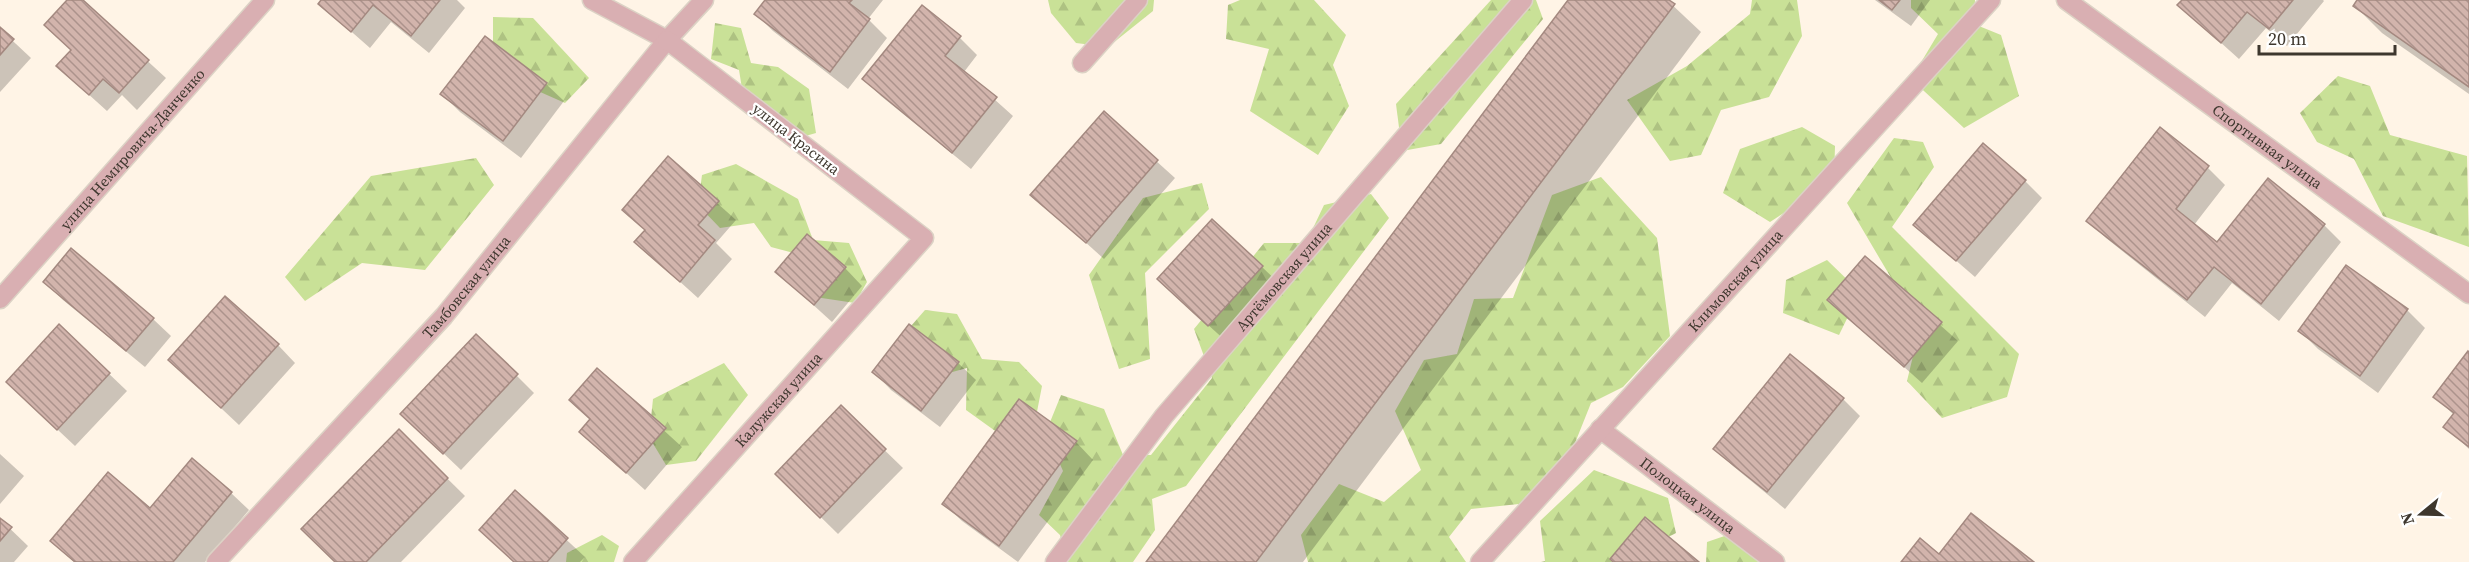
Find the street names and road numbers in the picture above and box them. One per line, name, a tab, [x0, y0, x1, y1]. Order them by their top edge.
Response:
street label: улица Немировича-Данченко	[55, 64, 210, 234]
street label: улица Красина	[748, 98, 845, 180]
street label: Спортивная улица	[2208, 99, 2327, 194]
street label: Артёмовская улица	[1231, 217, 1337, 335]
street label: Климовская улица	[1683, 224, 1788, 336]
street label: Тамбовская улица	[417, 231, 515, 343]
street label: Калужская улица	[730, 347, 827, 452]
street label: Полоцкая улица	[1636, 452, 1740, 538]

